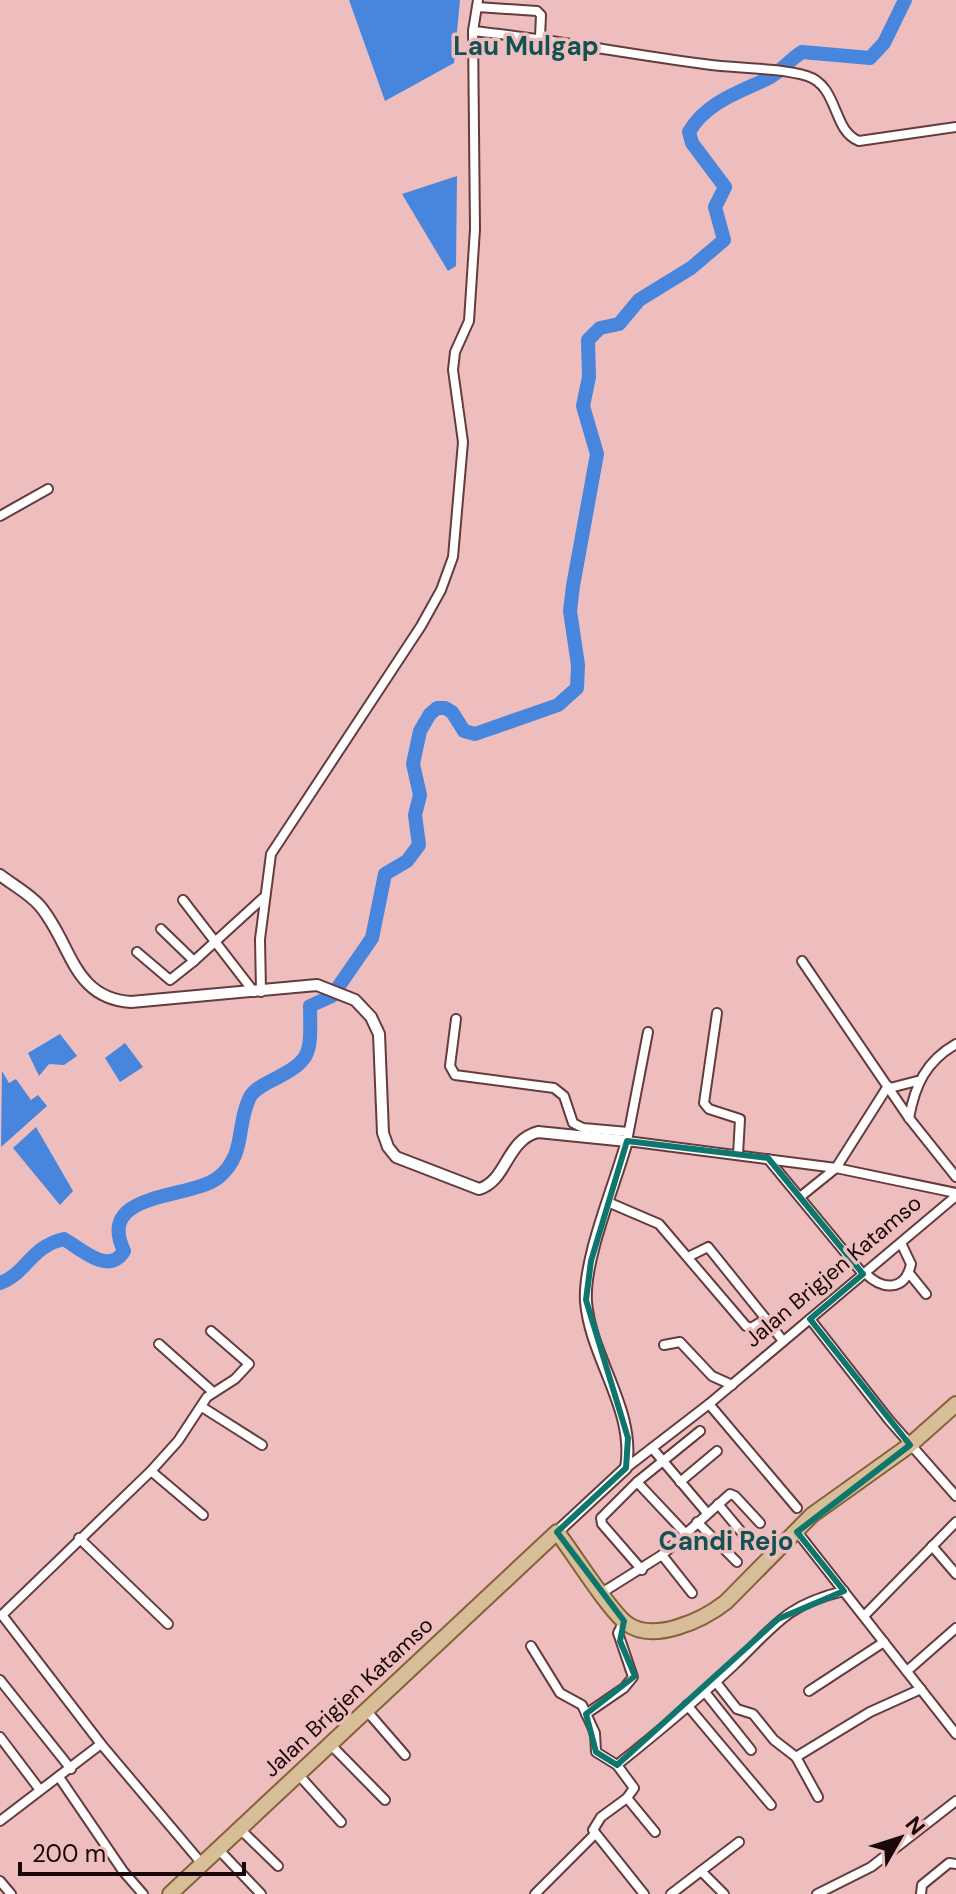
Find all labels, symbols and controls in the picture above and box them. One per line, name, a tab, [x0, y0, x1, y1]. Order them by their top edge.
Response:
district label: Lau Mulgap	[453, 29, 599, 63]
street label: Jalan Brigjen Katamso	[738, 1188, 928, 1354]
district label: Candi Rejo	[659, 1524, 794, 1558]
street label: Jalan Brigjen Katamso	[257, 1611, 439, 1783]
north arrow	[860, 1798, 940, 1878]
text: N	[899, 1810, 931, 1841]
scale bar	[20, 1826, 244, 1876]
text: 200 m	[32, 1838, 106, 1869]

